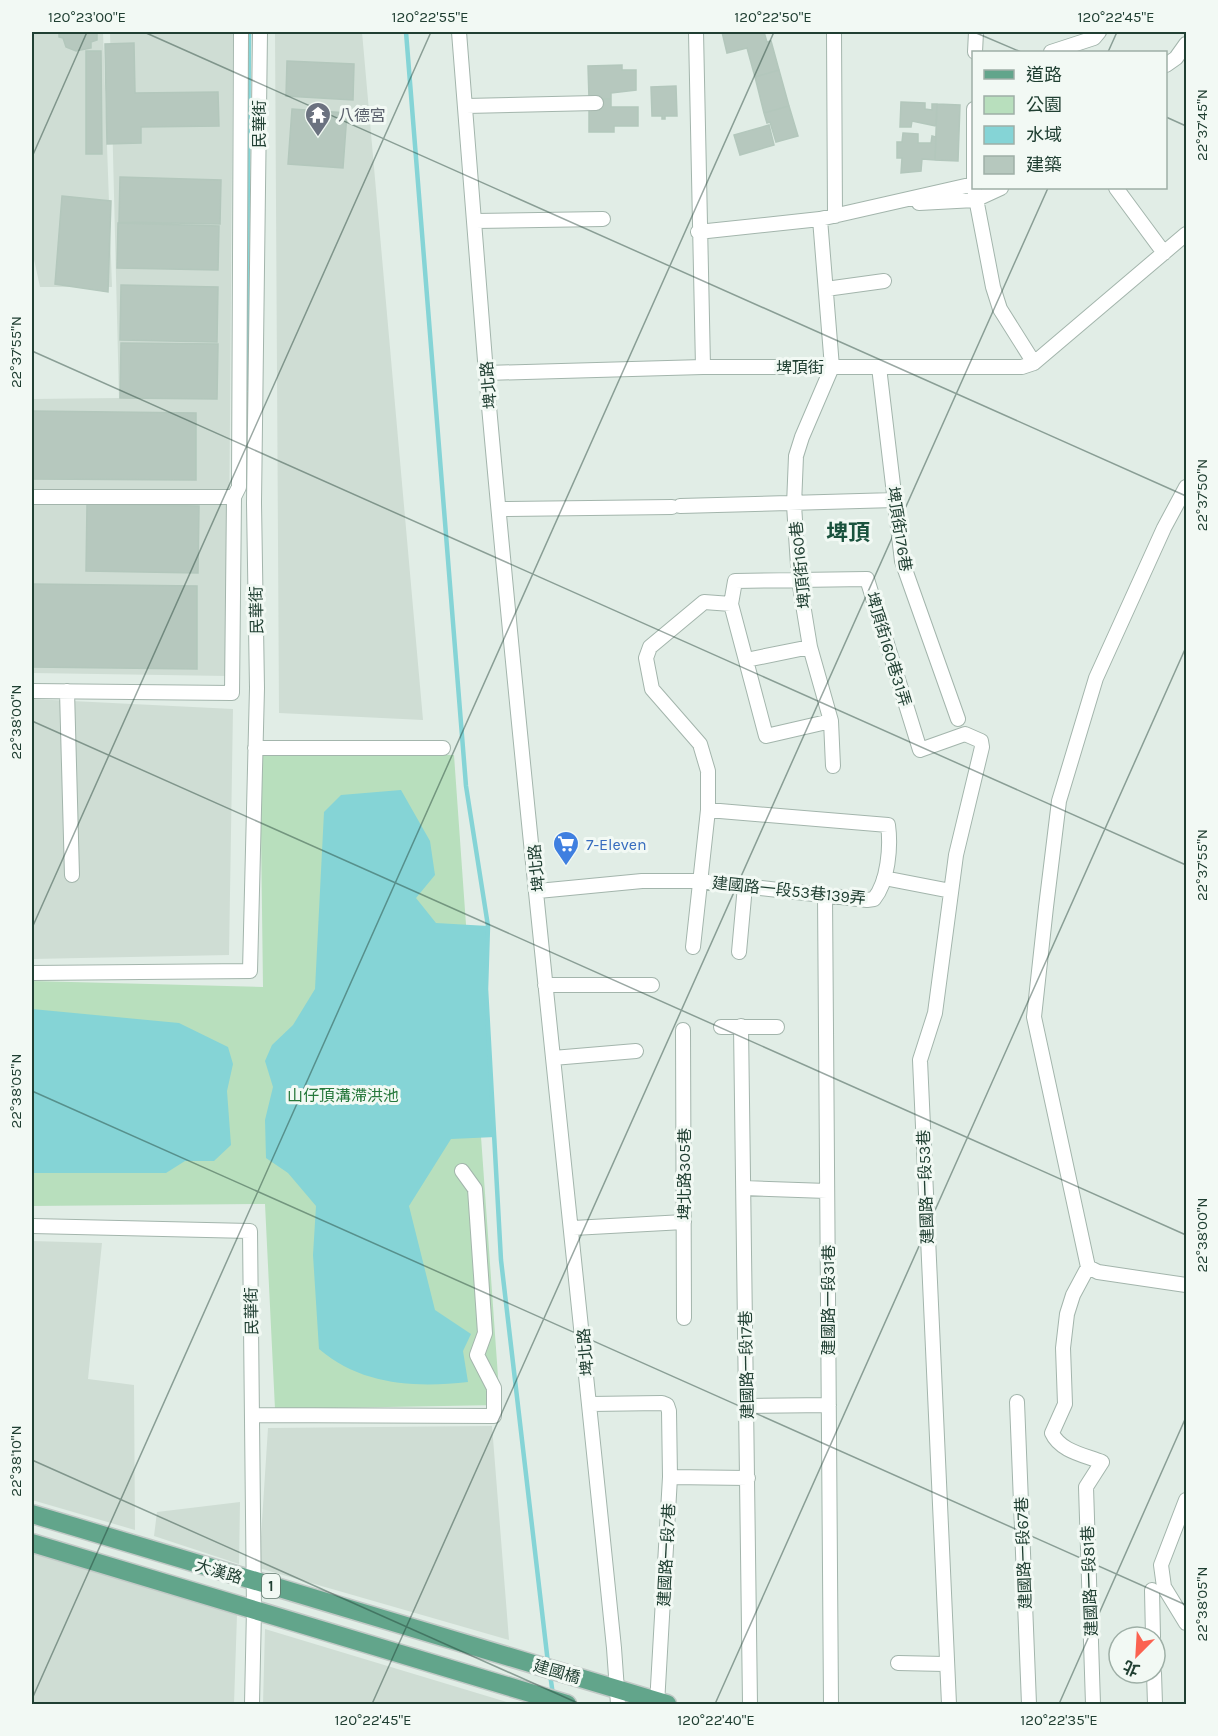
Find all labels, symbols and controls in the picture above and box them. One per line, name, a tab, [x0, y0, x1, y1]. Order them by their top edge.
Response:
text: 120°23'00"E	[48, 8, 126, 26]
text: 120°22'55"E	[391, 8, 469, 26]
text: 120°22'50"E	[734, 8, 812, 26]
text: 120°22'45"E	[1078, 8, 1154, 26]
legend	[972, 51, 1167, 189]
text: 道路	[1026, 64, 1062, 86]
text: 22°37'45"N	[1193, 89, 1211, 161]
text: 公園	[1026, 94, 1062, 116]
street label: 民華街	[250, 100, 269, 148]
temple icon: 八德宮	[303, 100, 333, 138]
place label: 八德宮	[338, 106, 386, 125]
text: 水域	[1026, 124, 1062, 146]
text: 建築	[1026, 154, 1062, 176]
text: 22°37'55"N	[7, 316, 25, 388]
street label: 埤頂街	[776, 358, 824, 377]
street label: 埤北路	[477, 360, 500, 410]
text: 22°37'50"N	[1193, 459, 1211, 531]
street label: 埤頂街176巷	[883, 485, 916, 573]
street label: 埤頂街160巷	[786, 520, 815, 610]
district label: 埤頂	[826, 520, 870, 546]
street label: 民華街	[247, 586, 266, 634]
street label: 埤頂街160巷31弄	[862, 590, 915, 709]
text: 22°38'00"N	[7, 684, 25, 760]
supermarket icon: 7-Eleven	[551, 829, 581, 867]
text: 22°37'55"N	[1193, 829, 1211, 901]
place label: 7-Eleven	[586, 835, 647, 854]
street label: 埤北路	[525, 843, 548, 893]
street label: 建國路一段53巷139弄	[711, 873, 867, 908]
text: 22°38'05"N	[7, 1054, 25, 1128]
park label: 山仔頂溝滯洪池	[287, 1086, 399, 1105]
street label: 埤北路305巷	[675, 1128, 694, 1220]
street label: 建國路一段53巷	[914, 1129, 937, 1245]
text: 22°38'00"N	[1193, 1197, 1211, 1273]
street label: 建國路一段31巷	[819, 1245, 838, 1355]
street label: 民華街	[242, 1287, 261, 1335]
street label: 建國路一段17巷	[736, 1310, 757, 1420]
street label: 埤北路	[574, 1327, 597, 1377]
text: 22°38'10"N	[7, 1425, 25, 1497]
street label: 建國路一段67巷	[1012, 1496, 1035, 1610]
street label: 建國路一段7巷	[654, 1503, 679, 1607]
street label: 建國路一段81巷	[1078, 1525, 1101, 1637]
street label: 大漢路	[193, 1555, 245, 1588]
text: 22°38'05"N	[1193, 1567, 1211, 1641]
road number: 1	[262, 1574, 280, 1598]
north arrow	[1107, 1625, 1167, 1685]
street label: 建國橋	[531, 1656, 583, 1687]
text: 北	[1120, 1656, 1142, 1680]
text: 120°22'45"E	[335, 1711, 411, 1729]
text: 120°22'40"E	[677, 1711, 755, 1729]
text: 120°22'35"E	[1020, 1711, 1098, 1729]

